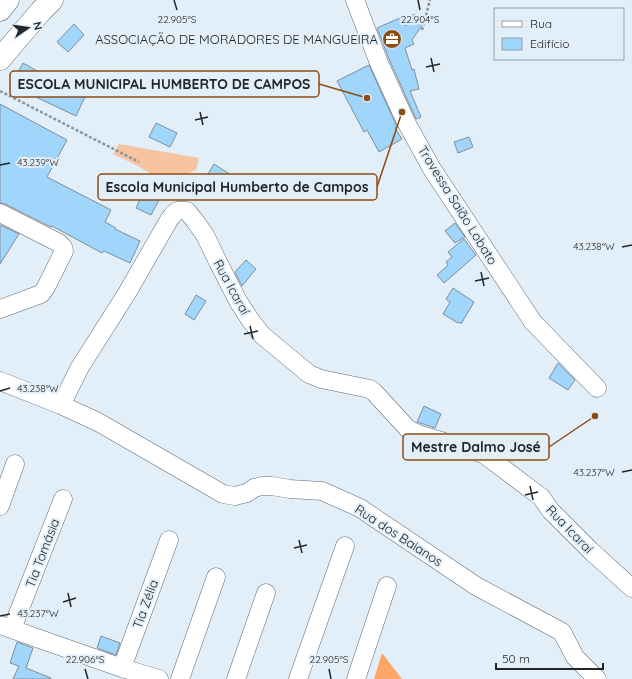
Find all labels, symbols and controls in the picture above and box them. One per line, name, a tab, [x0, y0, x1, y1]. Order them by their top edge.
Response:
north arrow	[8, 8, 48, 48]
legend	[494, 8, 624, 60]
text: 22.905°S	[158, 13, 197, 26]
text: 22.904°S	[401, 13, 440, 26]
text: Rua	[530, 16, 552, 31]
text: N	[30, 20, 45, 31]
office icon: ASSOCIAÇÃO DE MORADORES DE MANGUEIRA	[381, 28, 403, 50]
place label: ASSOCIAÇÃO DE MORADORES DE MANGUEIRA	[95, 31, 379, 47]
text: Edifício	[530, 36, 570, 51]
callout: ESCOLA MUNICIPAL HUMBERTO DE CAMPOS	[10, 71, 319, 97]
text: ESCOLA MUNICIPAL HUMBERTO DE CAMPOS	[18, 75, 310, 93]
street label: Travessa Saião Lobato	[415, 142, 501, 268]
text: 43.239°W	[17, 156, 59, 169]
callout: Escola Municipal Humberto de Campos	[98, 174, 377, 200]
text: Escola Municipal Humberto de Campos	[106, 178, 369, 196]
text: 43.238°W	[573, 240, 615, 253]
street label: Rua Icaraí	[210, 257, 254, 318]
text: 43.238°W	[17, 382, 59, 395]
callout: Mestre Dalmo José	[403, 434, 549, 460]
text: Mestre Dalmo José	[411, 438, 541, 456]
text: 43.237°W	[573, 466, 615, 479]
street label: Rua dos Baianos	[352, 501, 446, 569]
street label: Rua Icaraí	[543, 502, 597, 557]
street label: Tia Tomásia	[22, 516, 62, 590]
street label: Tia Zélia	[129, 577, 161, 631]
text: 43.237°W	[17, 607, 59, 620]
scale bar	[496, 645, 603, 671]
text: 50 m	[502, 651, 530, 666]
text: 22.906°S	[66, 653, 105, 666]
text: 22.905°S	[310, 653, 349, 666]

